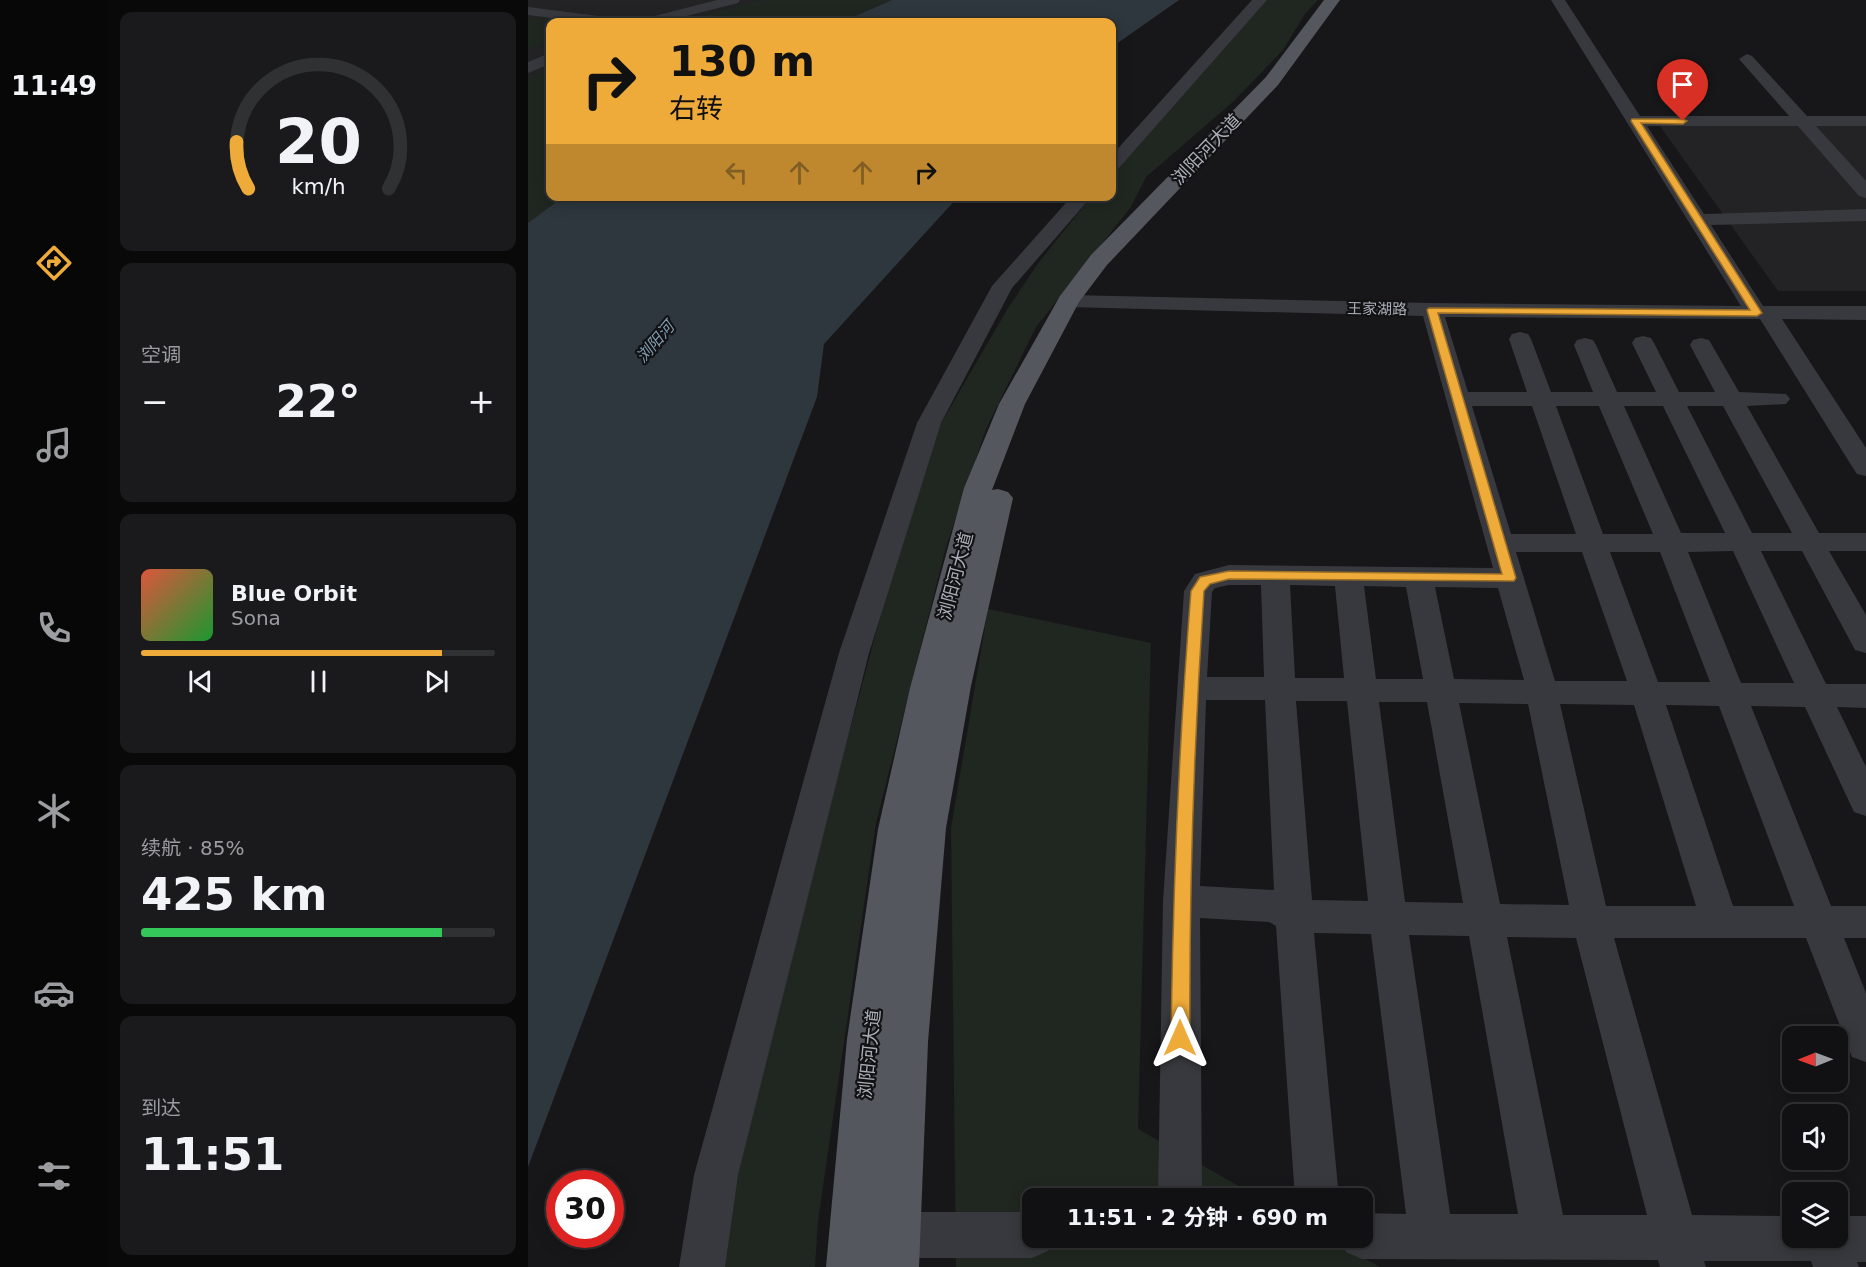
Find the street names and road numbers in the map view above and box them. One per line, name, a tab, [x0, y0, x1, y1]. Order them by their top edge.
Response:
street label: 浏阳河大道	[1167, 109, 1245, 189]
street label: 王家湖路	[1347, 299, 1407, 319]
street label: 浏阳河大道	[933, 530, 977, 622]
street label: 浏阳河大道	[854, 1008, 884, 1100]

